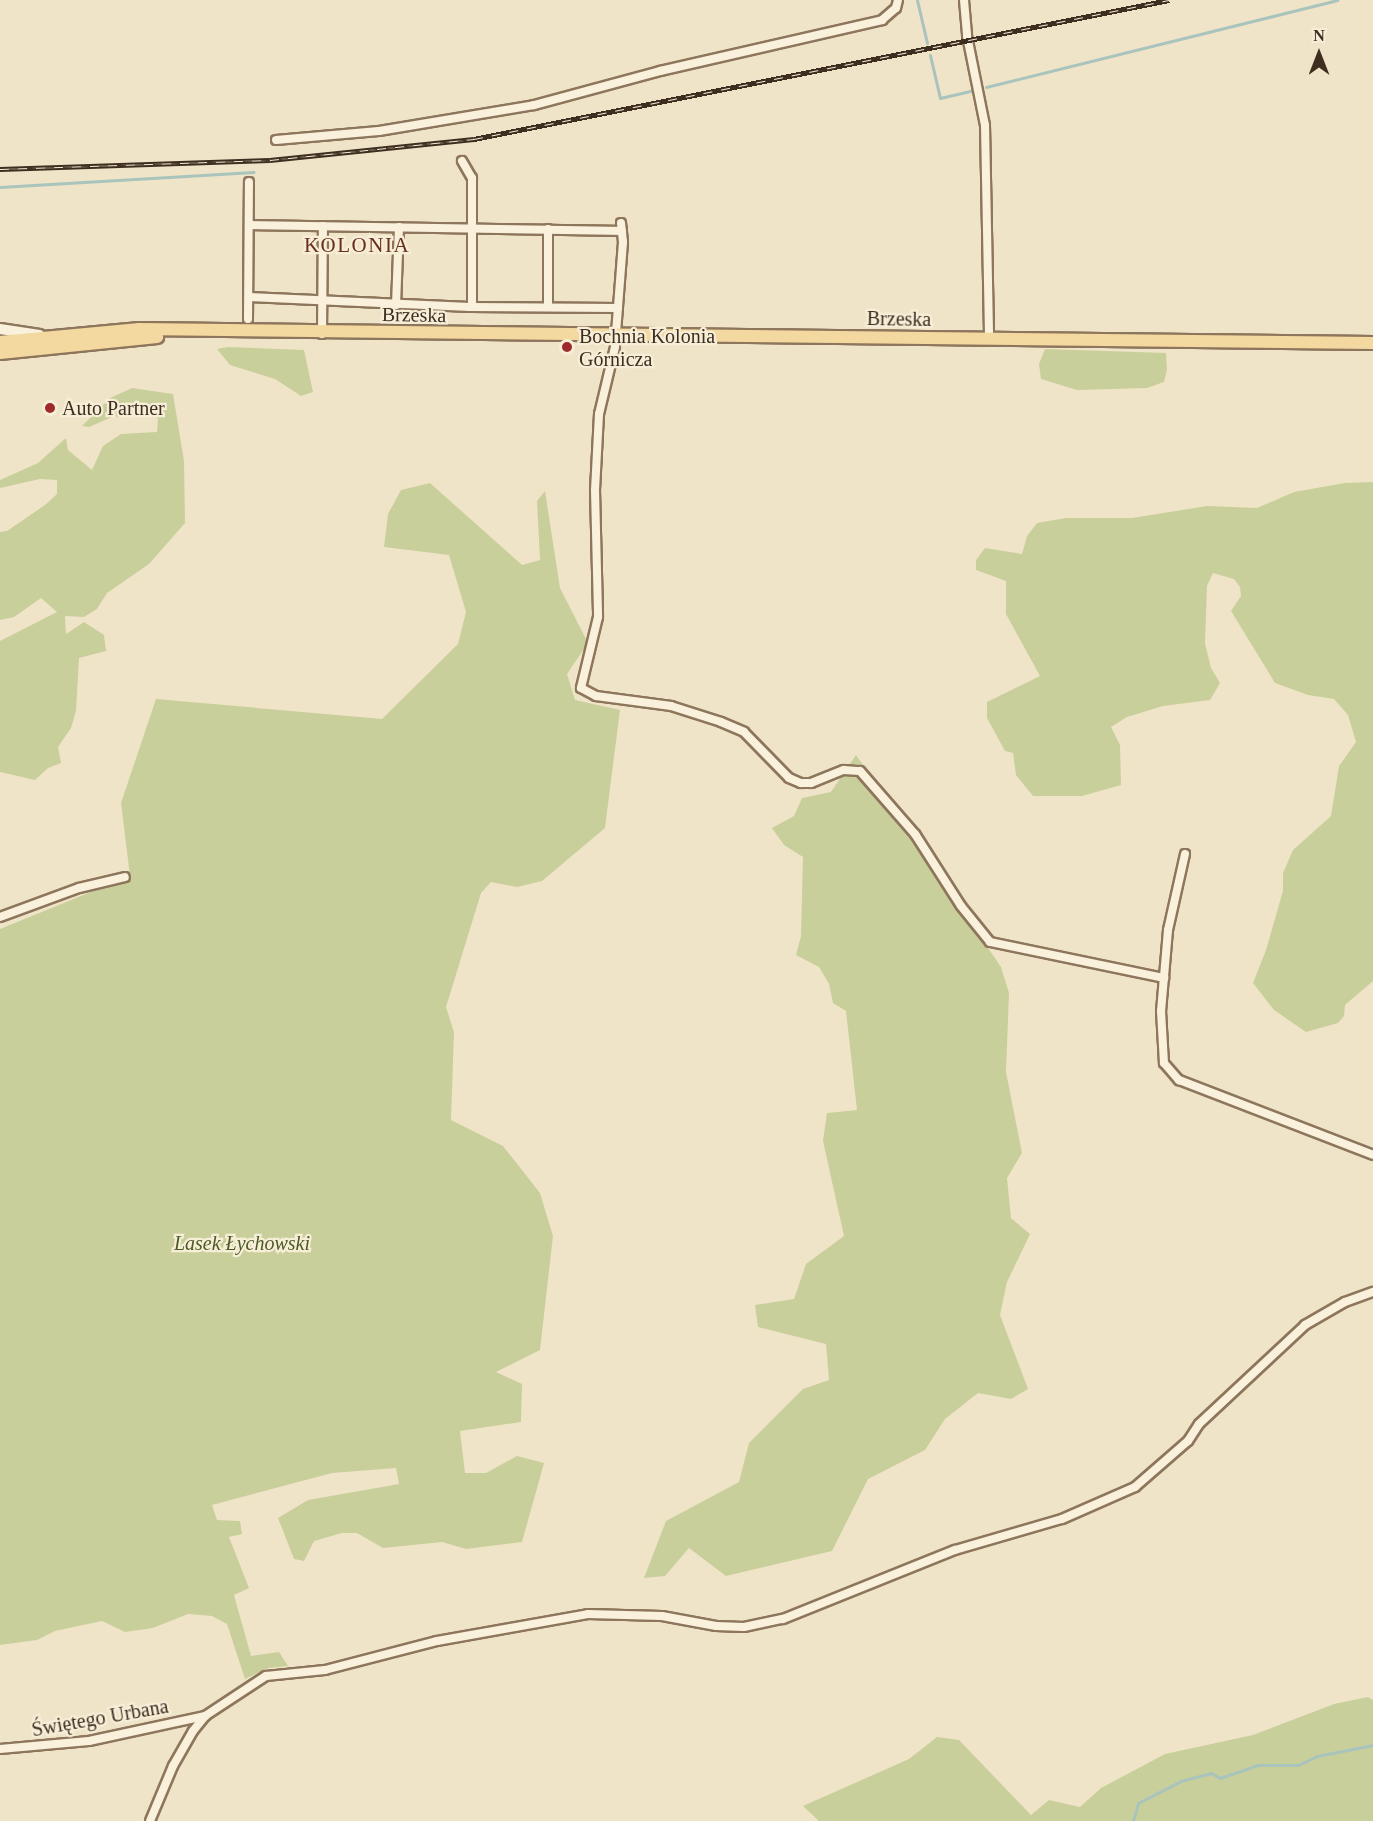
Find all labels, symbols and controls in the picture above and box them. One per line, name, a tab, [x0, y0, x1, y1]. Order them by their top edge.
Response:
north arrow	[1289, 24, 1349, 84]
text: N	[1313, 27, 1325, 44]
district label: KOLONIA	[304, 232, 410, 258]
street label: Brzeska	[382, 302, 446, 328]
street label: Brzeska	[867, 306, 931, 332]
place label: Bochnia Kolonia Górnicza	[579, 324, 715, 371]
marker: Bochnia Kolonia Górnicza	[560, 340, 574, 354]
place label: Auto Partner	[62, 396, 165, 420]
marker: Auto Partner	[43, 401, 57, 415]
park label: Lasek Łychowski	[174, 1231, 310, 1255]
street label: Świętego Urbana	[30, 1694, 170, 1742]

